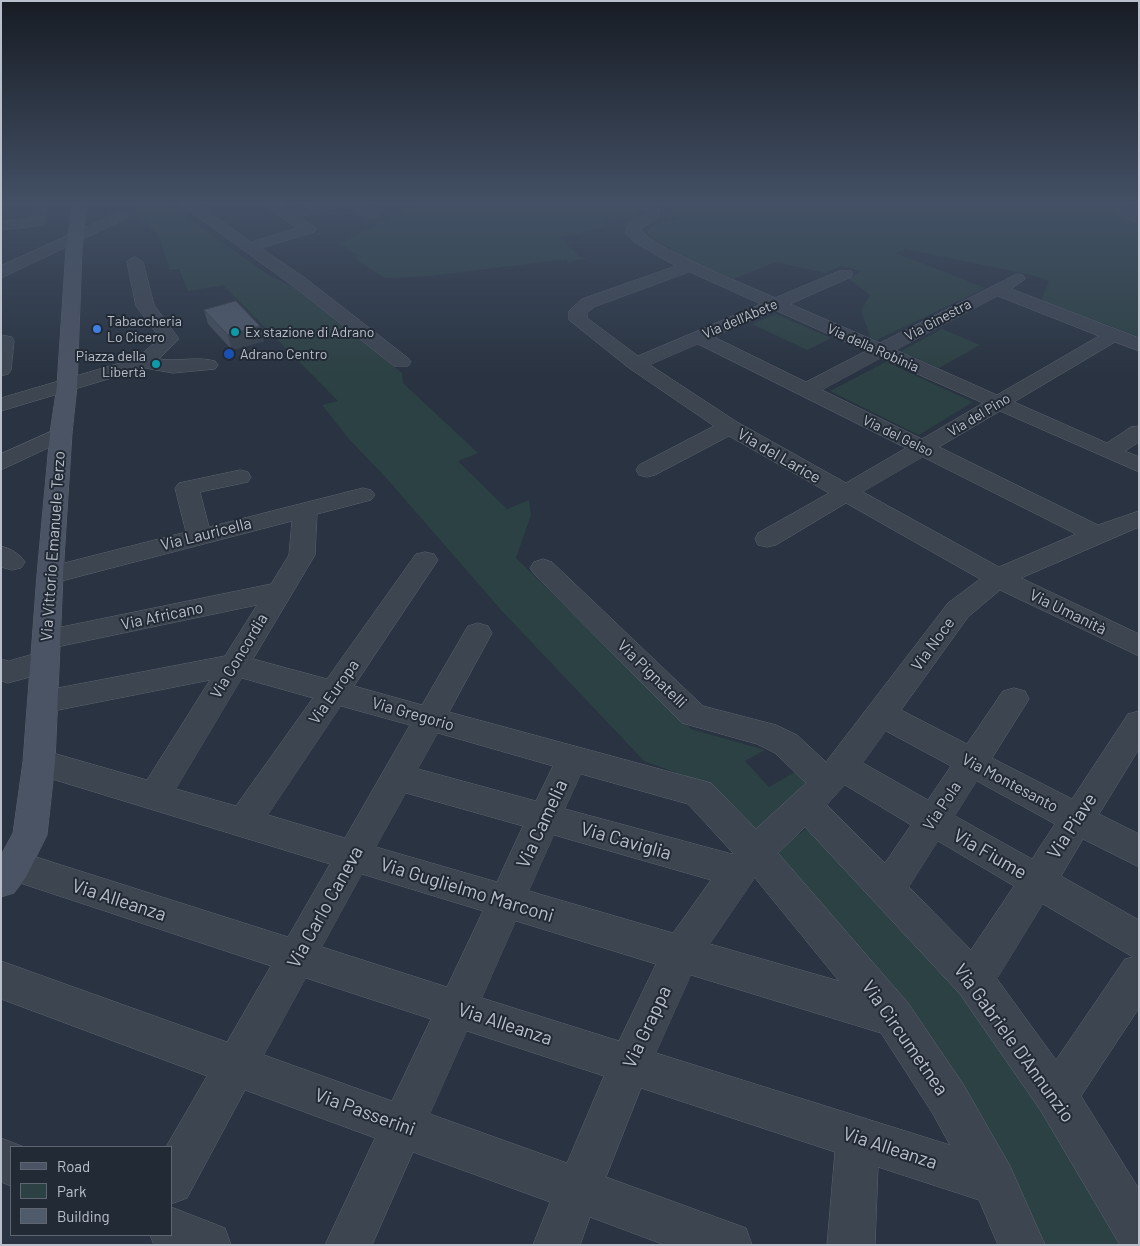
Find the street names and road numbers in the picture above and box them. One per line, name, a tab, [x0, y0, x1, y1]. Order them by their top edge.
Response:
street label: Via dell'Abete	[700, 296, 780, 342]
street label: Via Ginestra	[902, 296, 974, 344]
street label: Via della Robinia	[824, 320, 922, 376]
street label: Via del Pino	[945, 390, 1013, 440]
street label: Via del Gelso	[860, 412, 936, 460]
street label: Via del Larice	[734, 424, 824, 488]
street label: Via Vittorio Emanuele Terzo	[37, 450, 69, 642]
street label: Via Lauricella	[159, 513, 253, 555]
street label: Via Umanità	[1026, 585, 1110, 639]
street label: Via Africano	[119, 598, 205, 634]
street label: Via Concordia	[206, 610, 272, 702]
street label: Via Noce	[907, 614, 959, 674]
street label: Via Pignatelli	[613, 636, 691, 712]
street label: Via Europa	[305, 656, 363, 728]
street label: Via Gregorio	[370, 693, 456, 735]
street label: Via Montesanto	[959, 750, 1061, 816]
street label: Via Camelia	[512, 776, 572, 872]
street label: Via Pola	[919, 778, 965, 834]
street label: Via Piave	[1042, 789, 1102, 863]
street label: Via Caviglia	[578, 817, 674, 865]
street label: Via Fiume	[949, 824, 1031, 884]
street label: Via Carlo Caneva	[282, 842, 368, 972]
street label: Via Guglielmo Marconi	[377, 853, 557, 927]
street label: Via Alleanza	[69, 874, 169, 926]
street label: Via Gabriele D'Annunzio	[949, 959, 1079, 1127]
street label: Via Circumetnea	[857, 976, 953, 1100]
street label: Via Grappa	[618, 982, 676, 1072]
street label: Via Alleanza	[455, 998, 555, 1050]
street label: Via Passerini	[312, 1083, 418, 1141]
street label: Via Alleanza	[840, 1122, 940, 1174]

